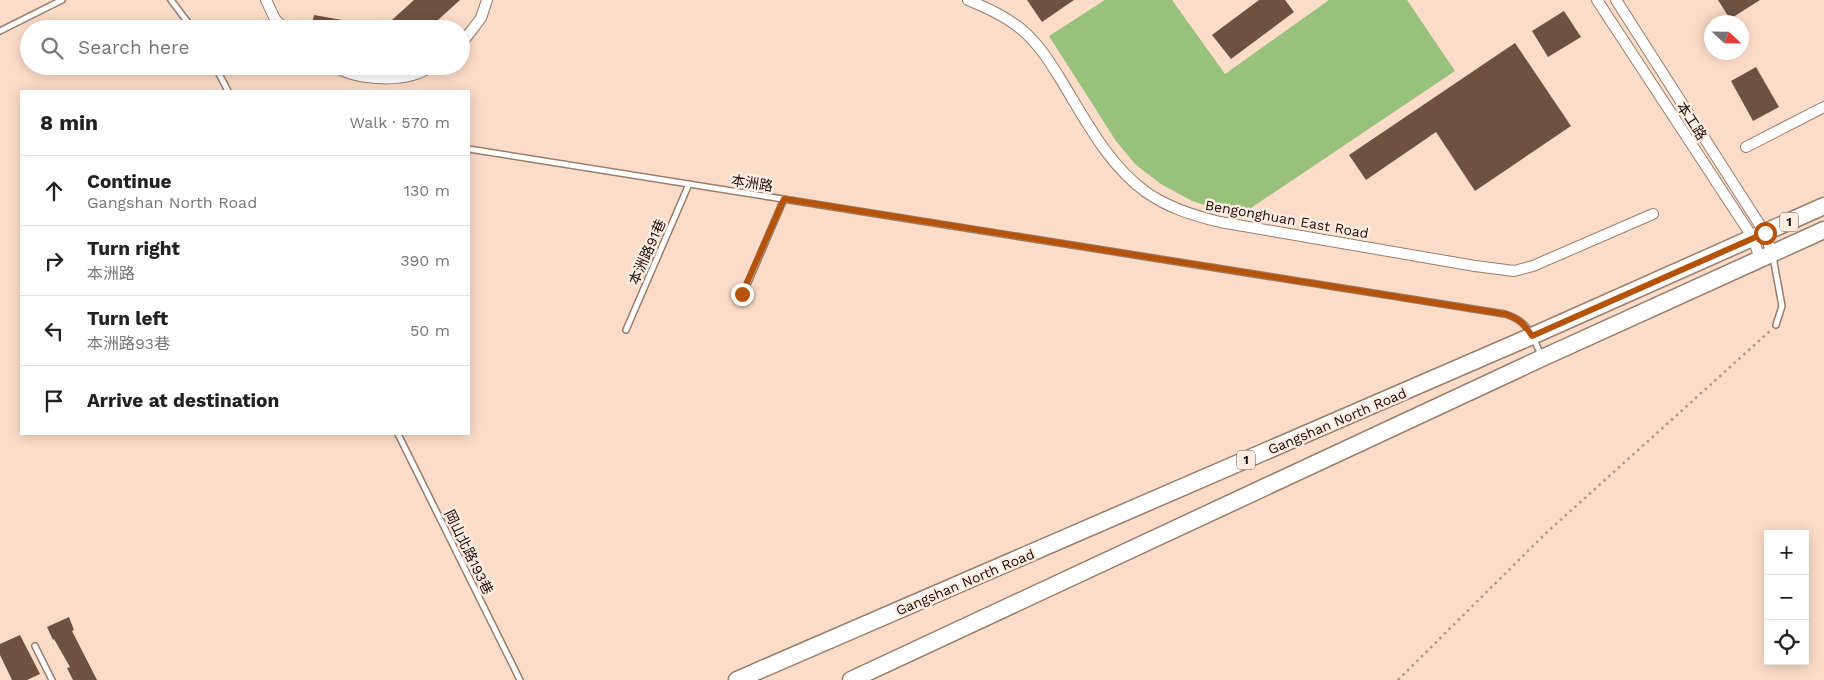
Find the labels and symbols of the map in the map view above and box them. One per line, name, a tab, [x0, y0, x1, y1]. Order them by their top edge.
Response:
north arrow	[1704, 15, 1749, 60]
street label: 本工路	[1674, 99, 1710, 143]
street label: 本洲路	[730, 172, 774, 194]
street label: Bengonghuan East Road	[1204, 197, 1370, 241]
road number: 1	[1780, 212, 1798, 232]
street label: 本洲路91巷	[625, 217, 669, 287]
route start	[1754, 222, 1777, 245]
route end	[731, 283, 754, 306]
street label: Gangshan North Road	[1265, 385, 1409, 457]
road number: 1	[1237, 450, 1255, 470]
street label: 岡山北路193巷	[442, 507, 496, 597]
street label: Gangshan North Road	[893, 546, 1037, 618]

